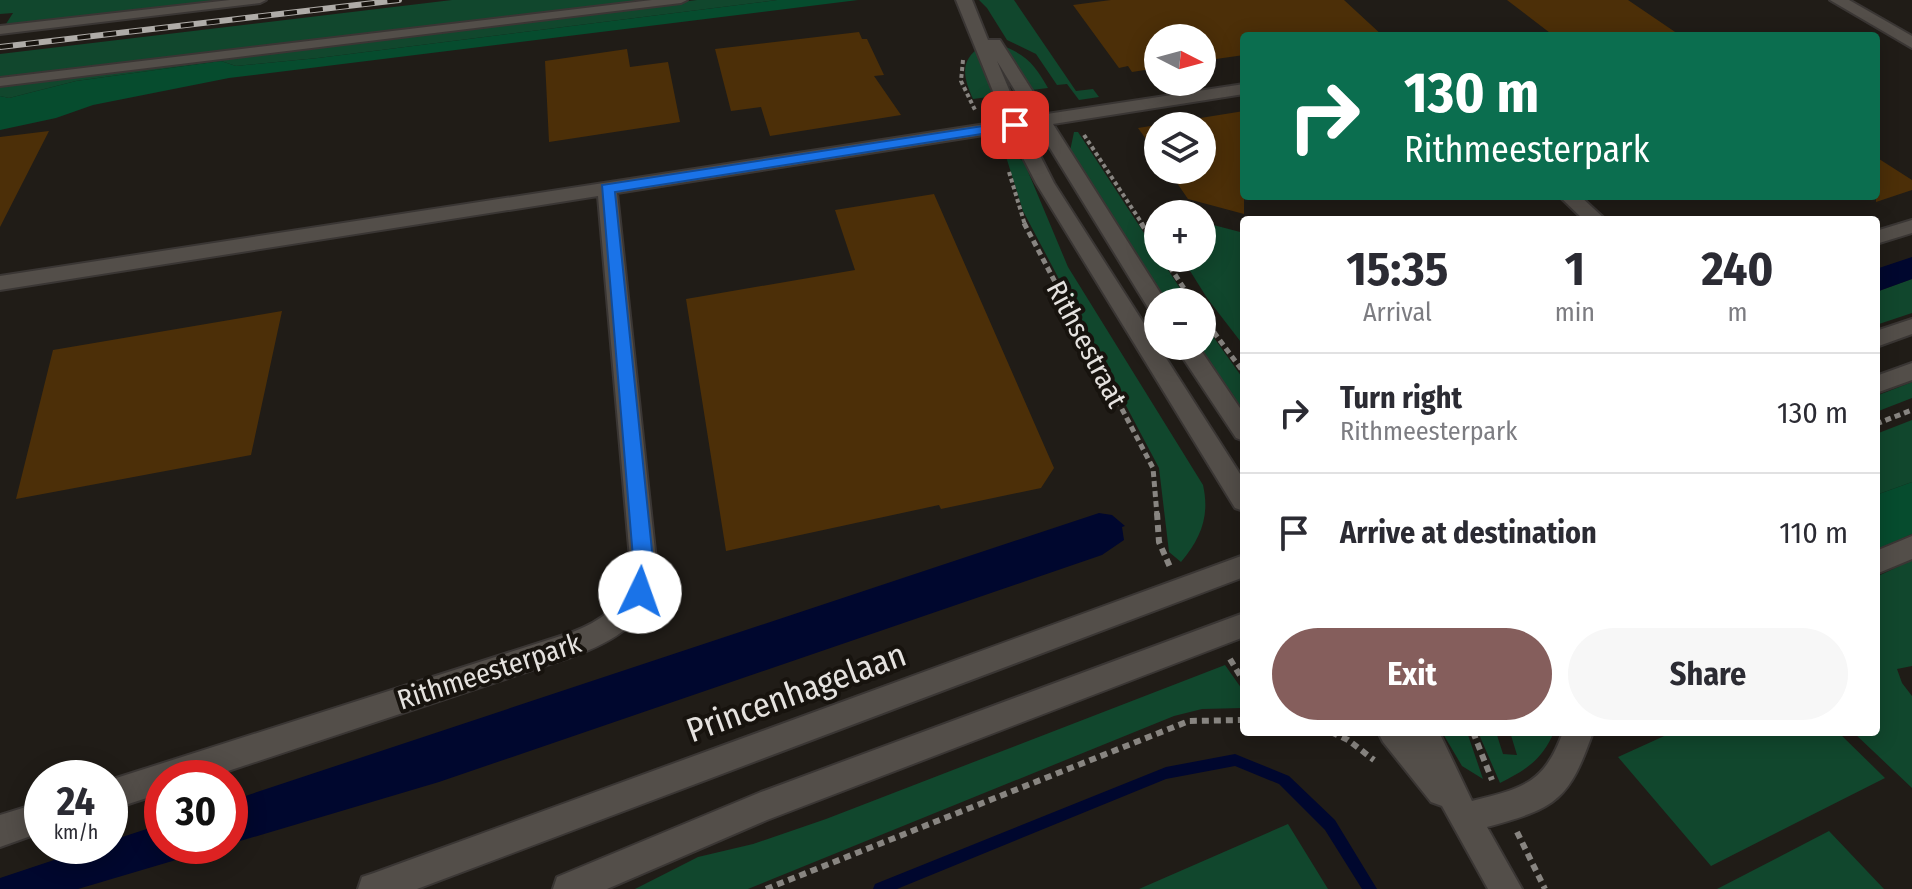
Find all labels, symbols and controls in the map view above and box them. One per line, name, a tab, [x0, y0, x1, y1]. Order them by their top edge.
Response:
north arrow	[1144, 24, 1216, 96]
map controls	[1144, 24, 1216, 360]
text: 130 m	[1404, 60, 1539, 127]
icon: right	[1272, 64, 1376, 168]
pin	[981, 91, 1049, 159]
icon: arrive	[993, 103, 1037, 147]
button: layers	[1144, 112, 1216, 184]
text: Rithmeesterpark	[1404, 128, 1649, 172]
button: +	[1144, 200, 1216, 272]
text: 15:35	[1346, 240, 1448, 298]
text: 1	[1565, 240, 1585, 298]
text: 240	[1701, 240, 1774, 298]
street label: Rithsestraat	[1039, 275, 1134, 414]
button: −	[1144, 288, 1216, 360]
text: Arrival	[1363, 297, 1432, 328]
text: min	[1555, 297, 1595, 328]
text: m	[1728, 297, 1748, 328]
text: Turn right	[1340, 380, 1462, 416]
icon: right	[1272, 391, 1316, 435]
text: 130 m	[1777, 395, 1848, 431]
text: Rithmeesterpark	[1340, 416, 1517, 447]
icon: arrive	[1272, 511, 1316, 555]
text: Arrive at destination	[1340, 515, 1597, 551]
text: 110 m	[1779, 515, 1848, 551]
position arrow	[598, 550, 682, 634]
street label: Rithmeesterpark	[393, 626, 586, 717]
button: Exit	[1272, 628, 1552, 720]
button: Share	[1568, 628, 1848, 720]
street label: Princenhagelaan	[681, 634, 911, 751]
speed limit sign: 30	[144, 760, 248, 864]
text: 24	[57, 778, 95, 826]
text: km/h	[54, 820, 98, 844]

